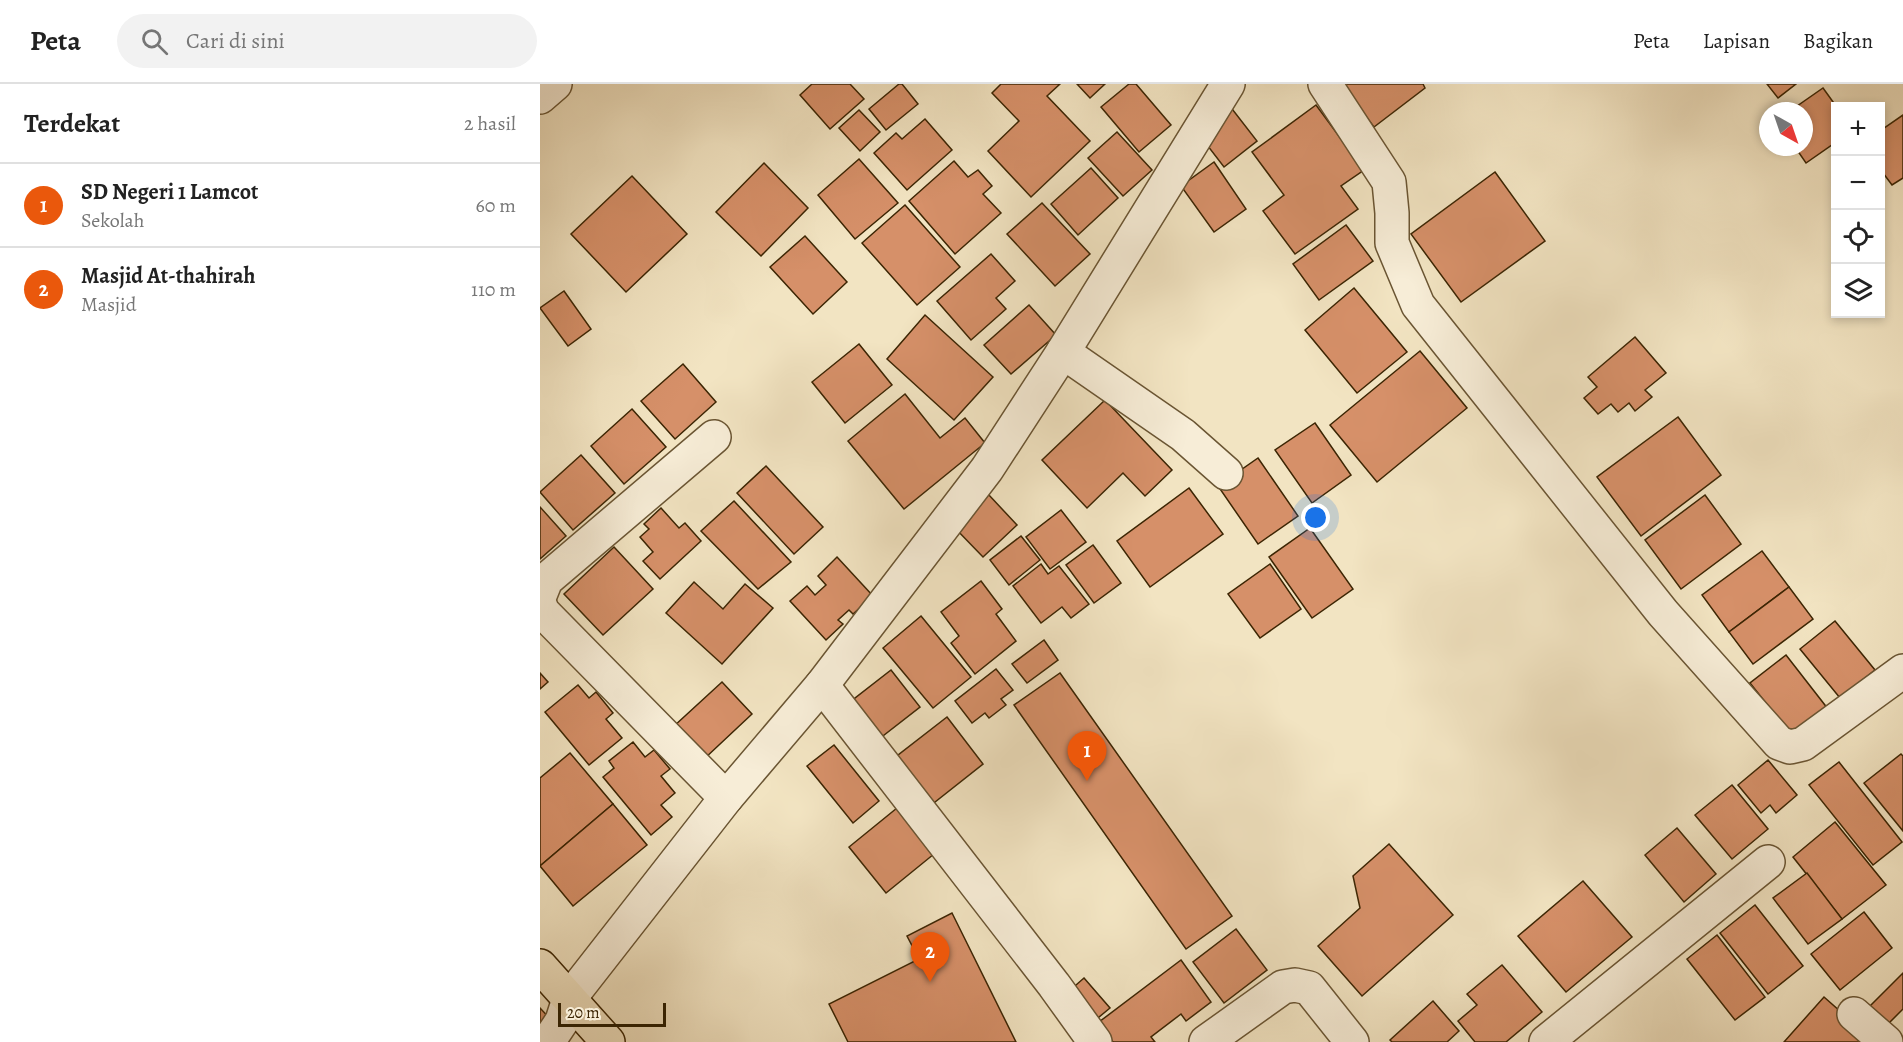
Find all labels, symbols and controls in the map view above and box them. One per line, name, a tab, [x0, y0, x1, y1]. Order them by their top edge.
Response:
search box	[117, 14, 537, 68]
text: Peta	[30, 22, 81, 60]
icon: search	[138, 25, 171, 58]
text: Cari di sini	[186, 26, 285, 56]
text: Peta	[1633, 27, 1670, 55]
text: Lapisan	[1703, 27, 1770, 55]
text: Bagikan	[1803, 27, 1873, 55]
north arrow	[1759, 102, 1813, 156]
map controls	[1831, 102, 1885, 318]
button: +	[1831, 102, 1885, 156]
text: Terdekat	[24, 106, 120, 141]
text: 2 hasil	[464, 110, 516, 137]
button: −	[1831, 156, 1885, 210]
text: SD Negeri 1 Lamcot	[81, 177, 258, 207]
text: 1	[40, 192, 47, 219]
text: 60 m	[476, 192, 516, 219]
text: Sekolah	[81, 207, 145, 234]
button: locate	[1831, 210, 1885, 264]
text: Masjid At-thahirah	[81, 261, 255, 291]
button: layers	[1831, 264, 1885, 318]
text: 2	[39, 276, 48, 303]
text: 110 m	[471, 276, 516, 303]
text: Masjid	[81, 291, 136, 318]
your location	[1301, 503, 1330, 532]
pin: 1	[1068, 732, 1106, 781]
pin: 2	[910, 932, 950, 982]
scale bar	[558, 1000, 666, 1028]
text: 20 m	[567, 1002, 600, 1024]

